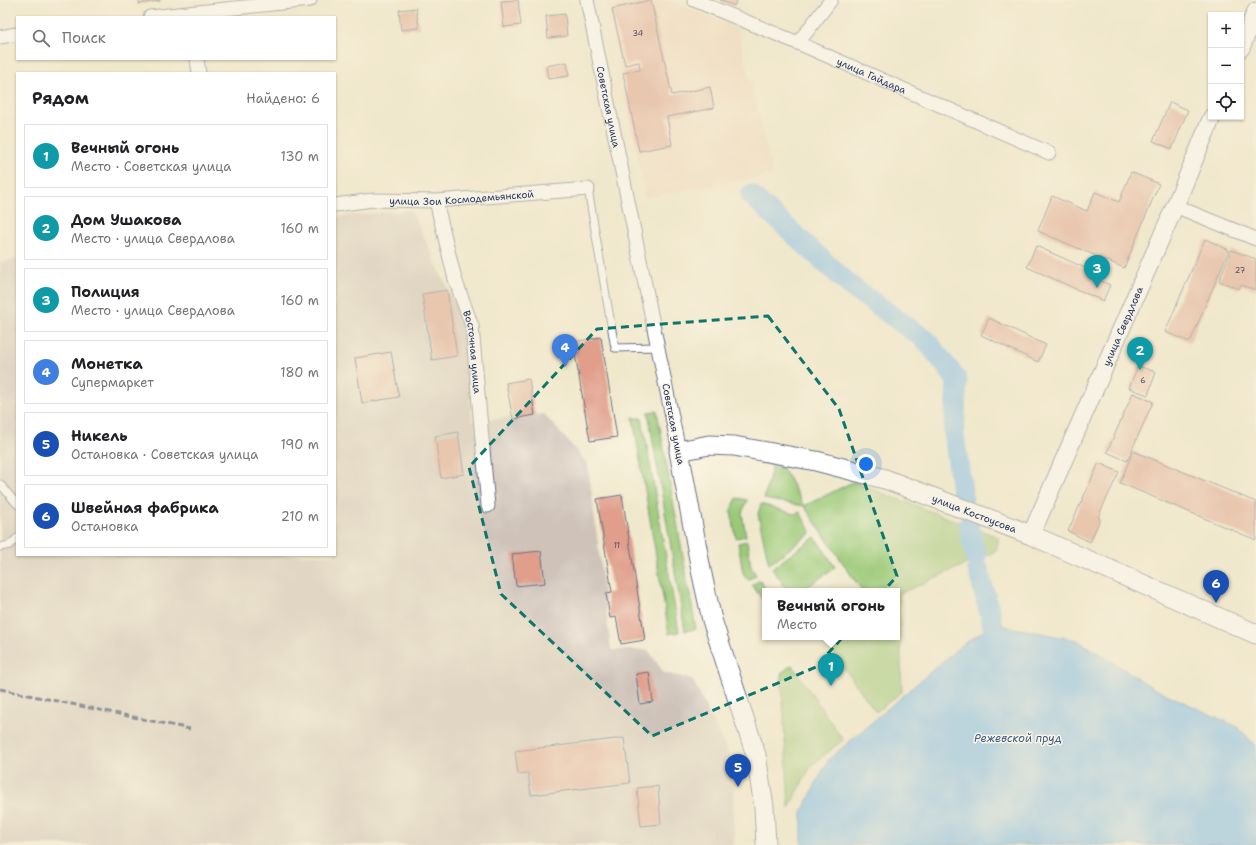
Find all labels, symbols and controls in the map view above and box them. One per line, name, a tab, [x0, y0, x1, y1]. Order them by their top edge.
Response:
map controls	[1208, 12, 1244, 120]
button: +	[1208, 12, 1244, 48]
search box	[16, 16, 336, 60]
icon: search	[30, 27, 52, 49]
text: Поиск	[62, 28, 106, 48]
house number: 34	[633, 28, 644, 39]
button: −	[1208, 48, 1244, 84]
street label: улица Гайдара	[835, 55, 909, 97]
street label: Советская улица	[594, 65, 623, 150]
button: locate	[1208, 84, 1244, 120]
text: Рядом	[32, 87, 89, 109]
text: Найдено: 6	[246, 90, 320, 107]
text: Вечный огонь	[71, 138, 179, 158]
text: 1	[43, 148, 49, 165]
text: 130 m	[281, 148, 319, 165]
text: Место · Советская улица	[71, 158, 231, 175]
street label: улица Зои Космодемьянской	[389, 187, 535, 208]
text: Дом Ушакова	[71, 210, 182, 230]
text: 2	[41, 220, 51, 237]
text: 160 m	[281, 220, 319, 237]
text: Место · улица Свердлова	[71, 230, 235, 247]
pin: 3	[1084, 255, 1110, 288]
house number: 27	[1235, 265, 1246, 276]
text: Полиция	[71, 282, 140, 302]
street label: улица Свердлова	[1100, 284, 1146, 368]
text: 3	[41, 292, 51, 309]
text: 160 m	[281, 292, 319, 309]
text: Место · улица Свердлова	[71, 302, 235, 319]
street label: Восточная улица	[460, 309, 484, 395]
pin: 4	[552, 334, 578, 367]
pin: 2	[1127, 337, 1153, 370]
text: Монетка	[71, 354, 143, 374]
text: 4	[41, 364, 51, 381]
text: 180 m	[280, 364, 319, 381]
text: Супермаркет	[71, 374, 154, 391]
house number: 6	[1140, 375, 1146, 386]
street label: Советская улица	[659, 382, 688, 467]
text: Никель	[71, 426, 128, 446]
text: 5	[42, 436, 50, 453]
text: 190 m	[280, 436, 319, 453]
text: Остановка · Советская улица	[71, 446, 258, 463]
your location	[856, 454, 876, 474]
street label: улица Костоусова	[930, 492, 1019, 536]
text: Швейная фабрика	[71, 498, 219, 518]
text: 6	[41, 508, 51, 525]
text: 210 m	[281, 508, 319, 525]
text: Остановка	[71, 518, 138, 535]
house number: 11	[614, 540, 620, 551]
pin: 6	[1203, 570, 1229, 603]
popup	[762, 588, 900, 640]
text: Вечный огонь	[777, 596, 885, 616]
text: Место	[777, 616, 817, 633]
pin: 1	[818, 653, 844, 686]
water label: Режевской пруд	[974, 731, 1062, 746]
pin: 5	[725, 754, 751, 787]

